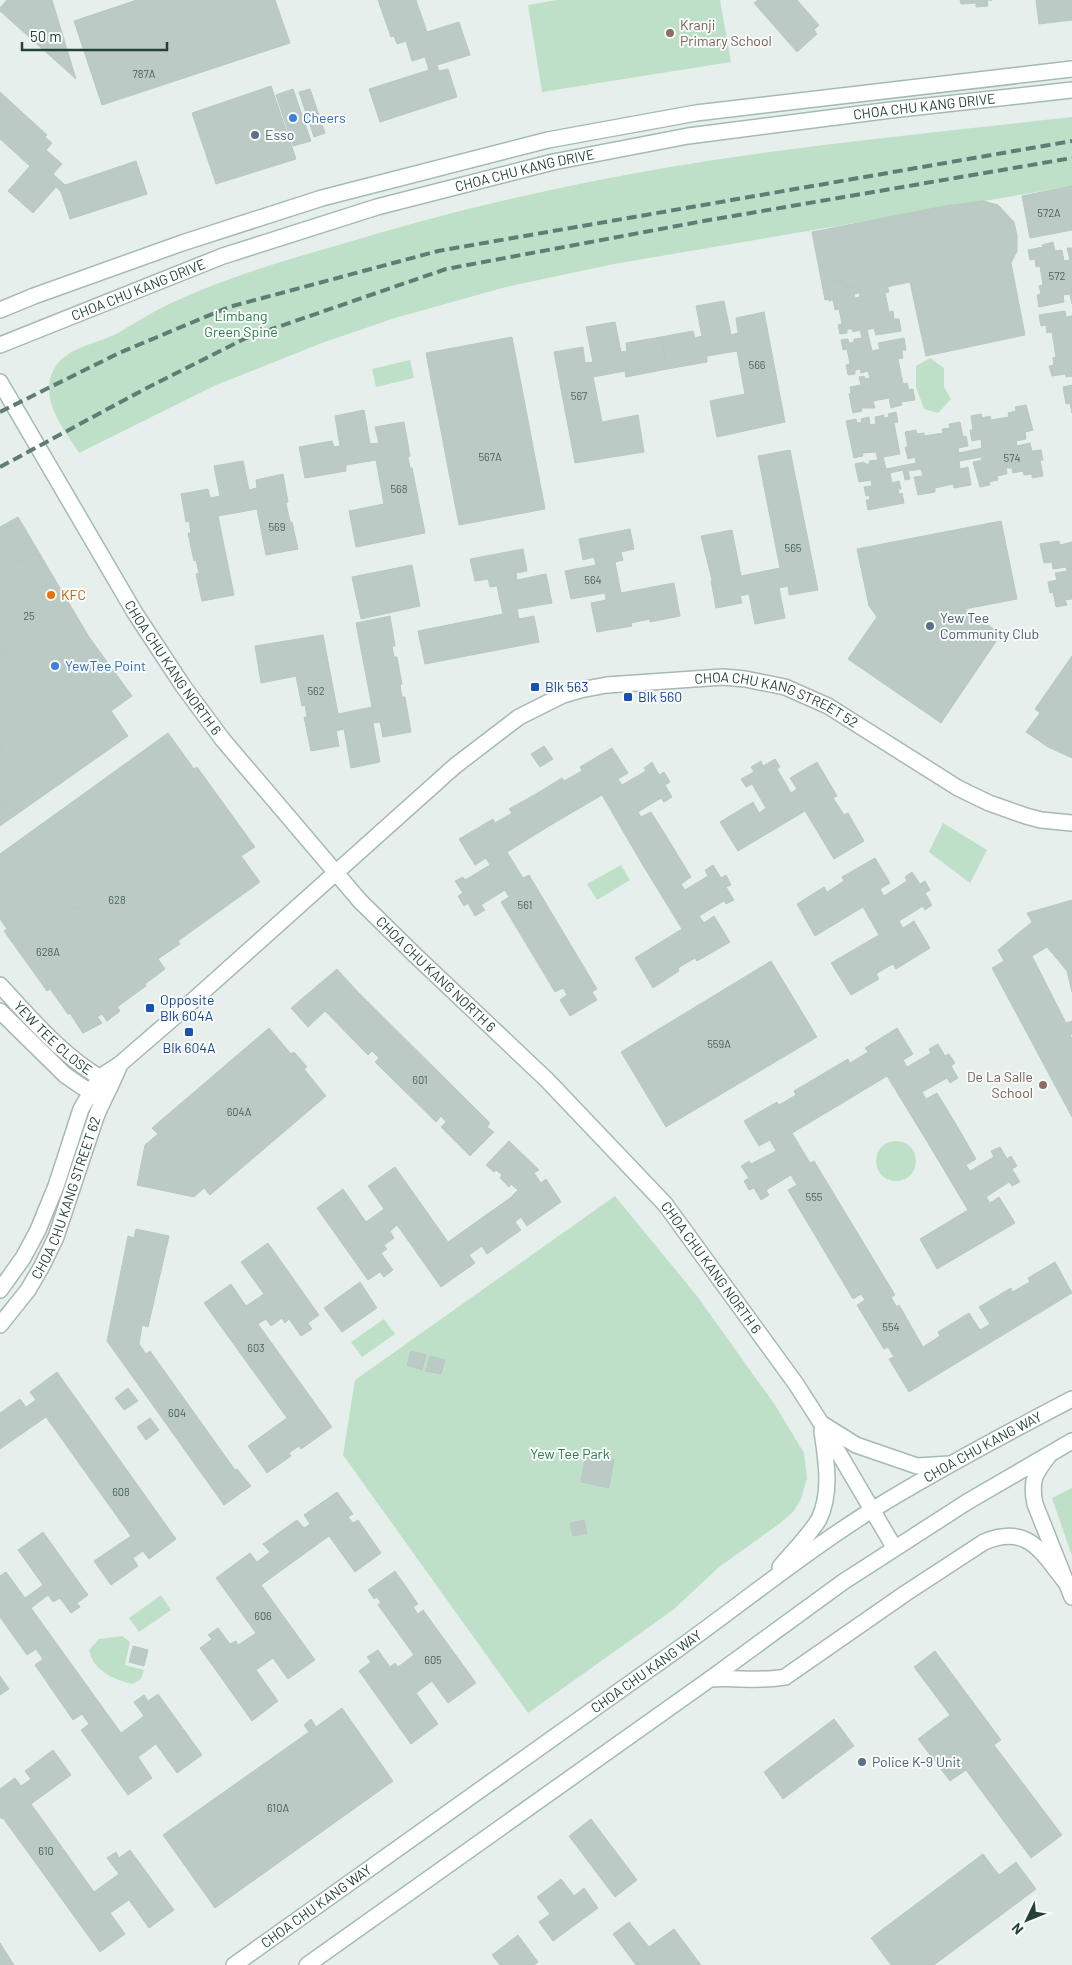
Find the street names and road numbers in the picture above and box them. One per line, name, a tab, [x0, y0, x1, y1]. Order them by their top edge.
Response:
street label: CHOA CHU KANG DRIVE	[852, 90, 996, 123]
street label: CHOA CHU KANG DRIVE	[453, 145, 596, 195]
street label: CHOA CHU KANG DRIVE	[69, 255, 208, 324]
street label: CHOA CHU KANG NORTH 6	[121, 597, 225, 738]
street label: CHOA CHU KANG STREET 52	[694, 668, 862, 731]
street label: CHOA CHU KANG NORTH 6	[373, 913, 500, 1035]
street label: YEW TEE CLOSE	[10, 997, 96, 1078]
street label: CHOA CHU KANG STREET 62	[27, 1114, 104, 1282]
street label: CHOA CHU KANG NORTH 6	[658, 1198, 765, 1337]
street label: CHOA CHU KANG WAY	[920, 1407, 1044, 1486]
street label: CHOA CHU KANG WAY	[587, 1626, 705, 1716]
street label: CHOA CHU KANG WAY	[257, 1861, 375, 1951]

